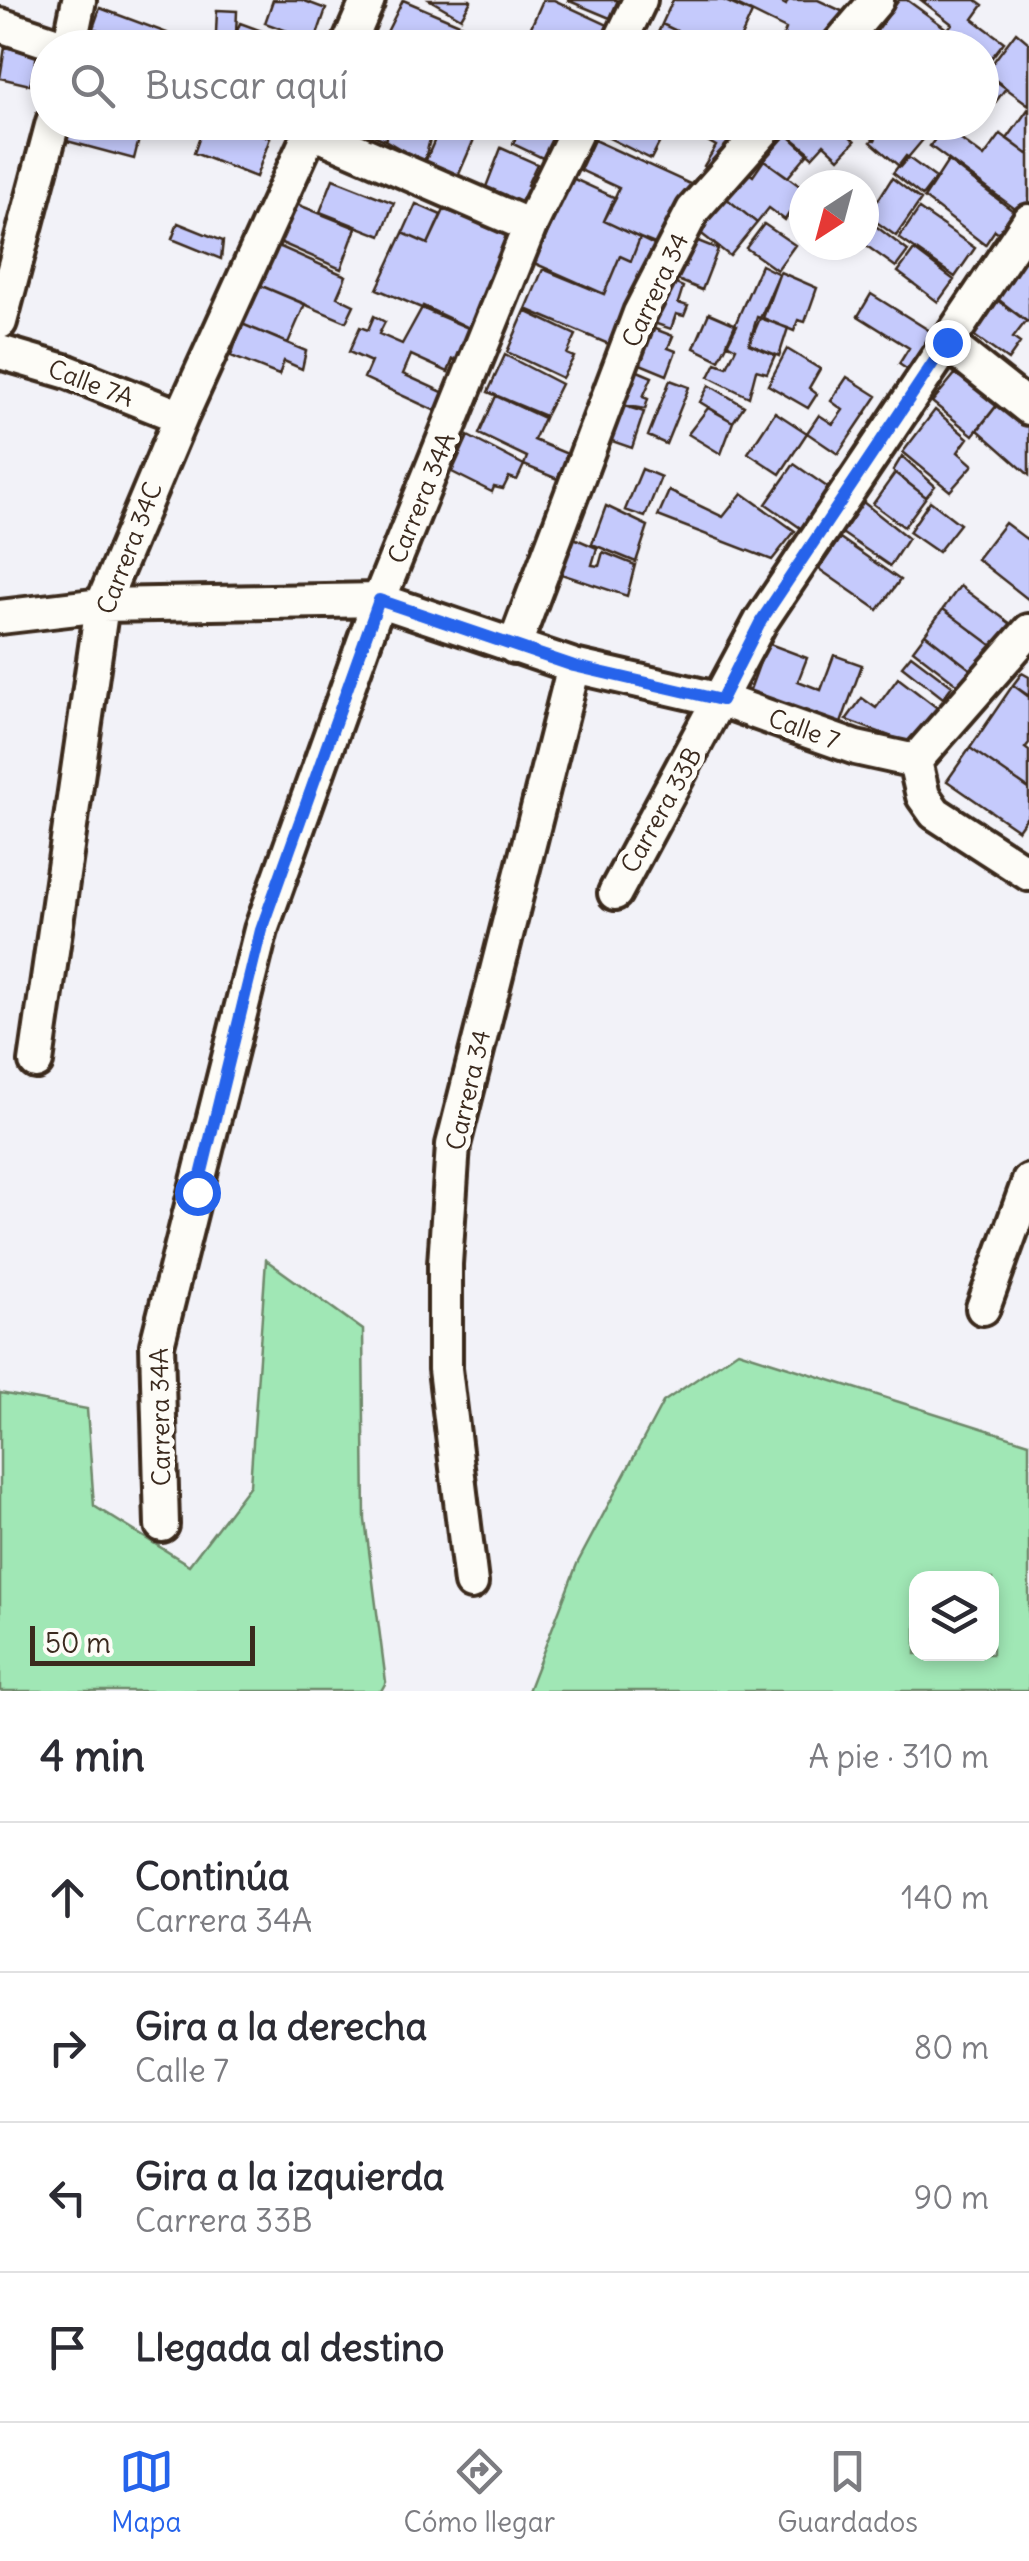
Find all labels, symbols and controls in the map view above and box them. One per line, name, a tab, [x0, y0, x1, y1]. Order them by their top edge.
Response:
search box	[30, 30, 999, 140]
icon: search	[65, 58, 120, 113]
text: Buscar aquí	[145, 62, 348, 109]
north arrow	[789, 170, 879, 260]
street label: Carrera 34	[615, 228, 695, 352]
route end	[925, 320, 971, 366]
street label: Calle 7A	[44, 352, 138, 414]
street label: Carrera 34A	[380, 428, 462, 568]
street label: Carrera 34C	[89, 477, 169, 619]
street label: Calle 7	[764, 701, 844, 757]
street label: Carrera 33B	[613, 742, 709, 878]
street label: Carrera 34	[439, 1027, 497, 1153]
route start	[175, 1170, 221, 1216]
street label: Carrera 34A	[143, 1347, 177, 1487]
map controls	[909, 1571, 999, 1661]
button: layers	[909, 1571, 999, 1661]
scale bar	[30, 1621, 255, 1666]
text: 50 m	[45, 1625, 111, 1661]
text: 4 min	[40, 1730, 145, 1782]
text: A pie · 310 m	[809, 1736, 989, 1777]
text: Continúa	[135, 1853, 290, 1900]
icon: ahead	[40, 1870, 95, 1925]
text: 140 m	[901, 1877, 989, 1918]
text: Carrera 34A	[135, 1900, 312, 1941]
text: Gira a la derecha	[135, 2003, 427, 2050]
icon: right	[40, 2020, 95, 2075]
text: 80 m	[914, 2027, 989, 2068]
text: Calle 7	[135, 2050, 229, 2091]
text: Gira a la izquierda	[135, 2153, 445, 2200]
icon: left	[40, 2170, 95, 2225]
text: 90 m	[914, 2177, 989, 2218]
text: Carrera 33B	[135, 2200, 312, 2241]
icon: arrive	[40, 2320, 95, 2375]
text: Llegada al destino	[135, 2324, 444, 2371]
tab: Mapa	[111, 2444, 181, 2540]
tab: Cómo llegar	[404, 2444, 555, 2540]
tab: Guardados	[777, 2444, 918, 2540]

